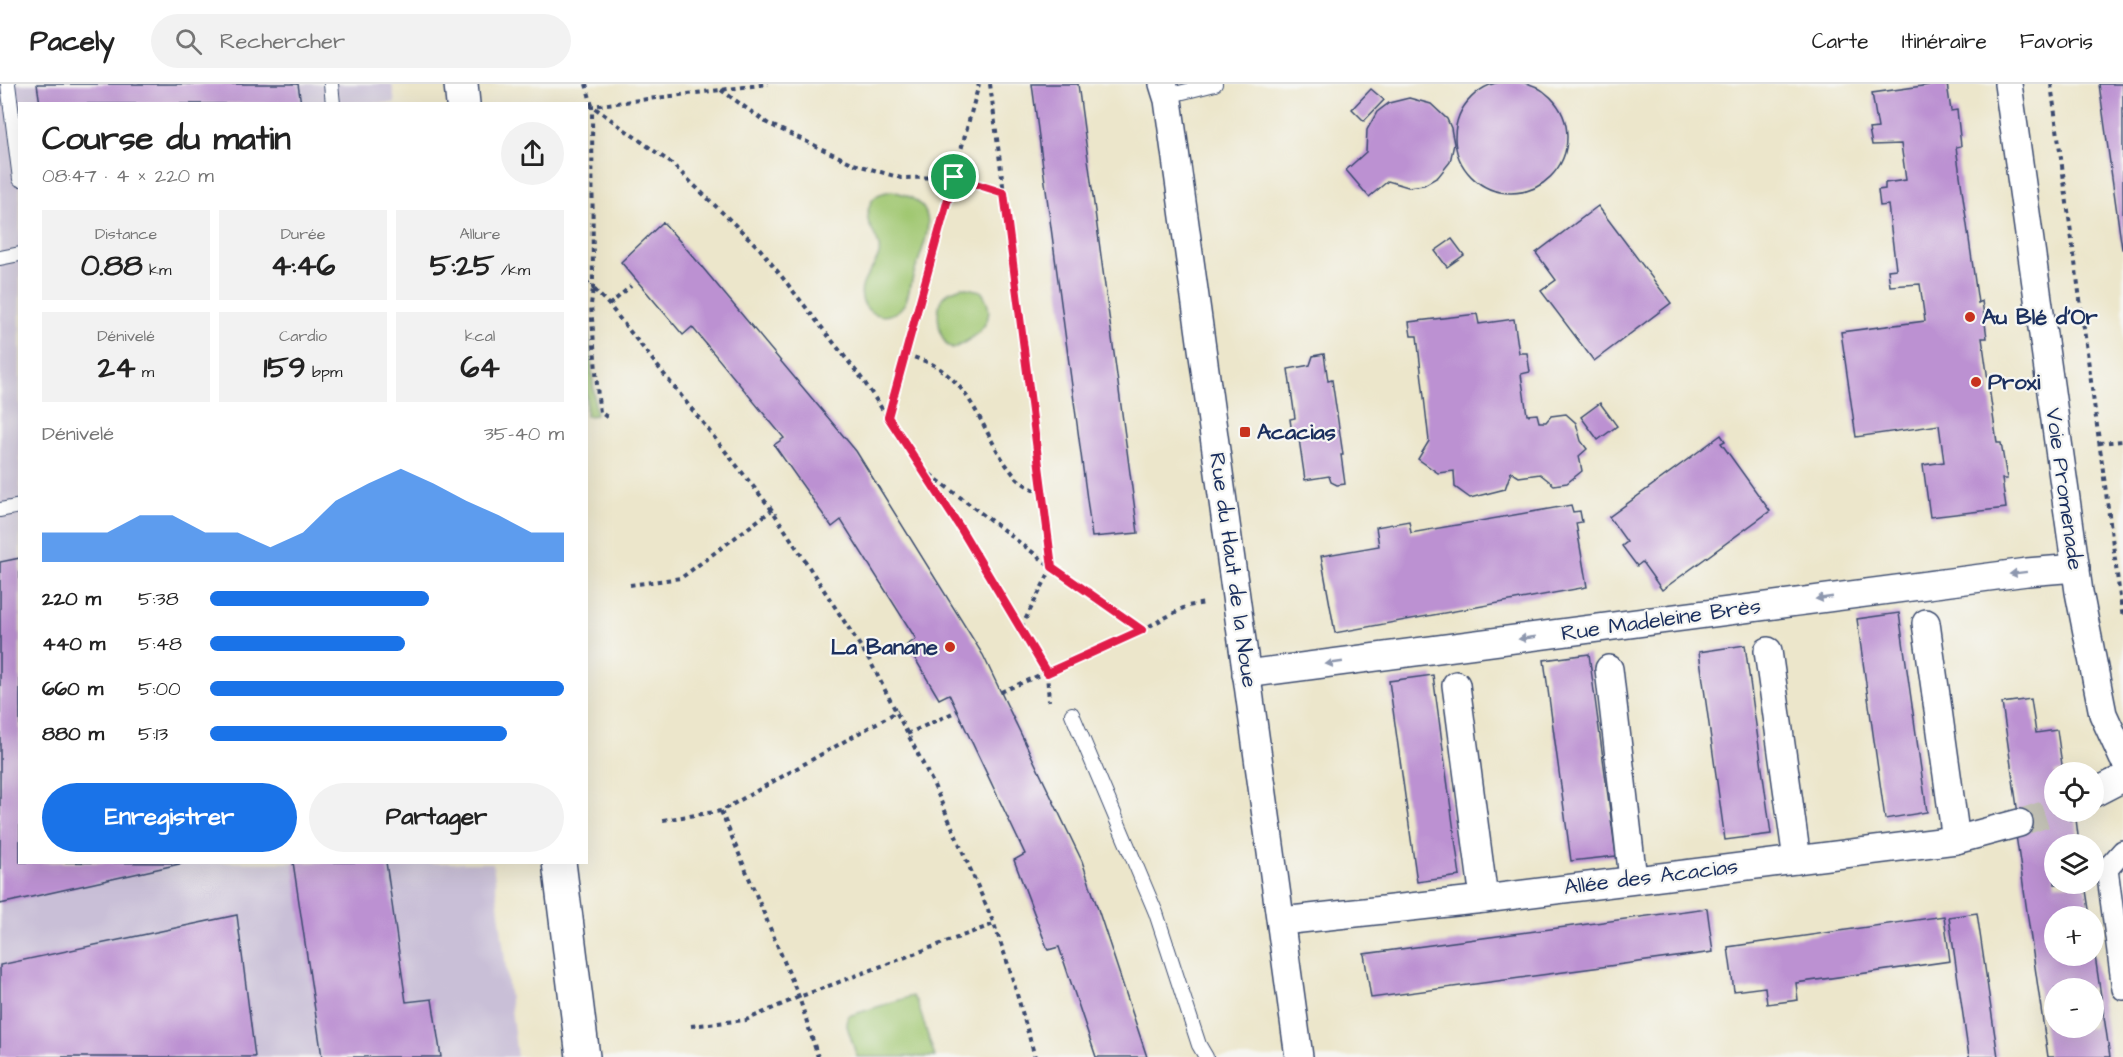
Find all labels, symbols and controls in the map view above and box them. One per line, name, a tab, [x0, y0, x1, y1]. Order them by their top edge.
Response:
search box	[151, 14, 571, 68]
text: Pacely	[30, 22, 115, 61]
icon: search	[172, 25, 205, 58]
text: Rechercher	[220, 26, 345, 57]
text: Carte	[1812, 27, 1869, 56]
text: Itinéraire	[1902, 27, 1987, 56]
text: Favoris	[2020, 27, 2093, 56]
text: Course du matin	[42, 116, 291, 162]
button: share	[501, 122, 564, 185]
pin	[928, 151, 979, 202]
icon: arrive	[937, 160, 970, 193]
text: 08:47 · 4 × 220 m	[42, 162, 214, 190]
text: Distance	[95, 223, 157, 245]
text: Durée	[281, 223, 325, 245]
text: Allure	[460, 223, 500, 245]
text: 0.88	[81, 245, 143, 287]
text: 4:46	[271, 245, 335, 287]
text: 5:25	[430, 245, 494, 287]
text: km	[143, 259, 171, 281]
text: /km	[494, 259, 530, 281]
place label: Au Blé d'Or	[1982, 302, 2098, 333]
marker: Au Blé d'Or	[1963, 310, 1977, 324]
text: Dénivelé	[97, 325, 155, 347]
text: Cardio	[279, 325, 327, 347]
text: kcal	[465, 325, 495, 347]
text: 24	[98, 347, 135, 389]
text: 159	[264, 347, 306, 389]
text: 64	[460, 347, 500, 389]
text: m	[135, 361, 154, 383]
text: bpm	[306, 361, 342, 383]
place label: Proxi	[1988, 367, 2041, 398]
marker: Proxi	[1969, 375, 1983, 389]
street label: Voie Promenade	[2037, 406, 2091, 572]
place label: Acacias	[1257, 417, 1336, 448]
text: Dénivelé	[42, 420, 114, 448]
text: 35–40 m	[484, 420, 564, 448]
marker: Acacias	[1238, 425, 1252, 439]
street label: Rue du Haut de la Noue	[1201, 451, 1265, 690]
one-way arrow	[2008, 568, 2027, 578]
text: 220 m	[42, 585, 101, 613]
text: 5:38	[138, 585, 179, 613]
street label: Rue Madeleine Brès	[1559, 591, 1763, 649]
one-way arrow	[1815, 594, 1834, 603]
text: 440 m	[42, 630, 105, 658]
text: 5:48	[138, 630, 182, 658]
place label: La Banane	[831, 632, 938, 663]
one-way arrow	[1517, 633, 1536, 642]
marker: La Banane	[943, 640, 957, 654]
one-way arrow	[1324, 658, 1343, 668]
text: 660 m	[42, 675, 103, 703]
text: 5:00	[138, 675, 181, 703]
text: 880 m	[42, 720, 104, 748]
text: 5:13	[138, 720, 168, 748]
map controls	[2044, 762, 2104, 1038]
button: locate	[2044, 762, 2104, 822]
button: Enregistrer	[42, 783, 297, 852]
button: Partager	[309, 783, 564, 852]
button: layers	[2044, 834, 2104, 894]
street label: Allée des Acacias	[1562, 851, 1740, 903]
button: +	[2044, 906, 2104, 966]
button: −	[2044, 978, 2104, 1038]

